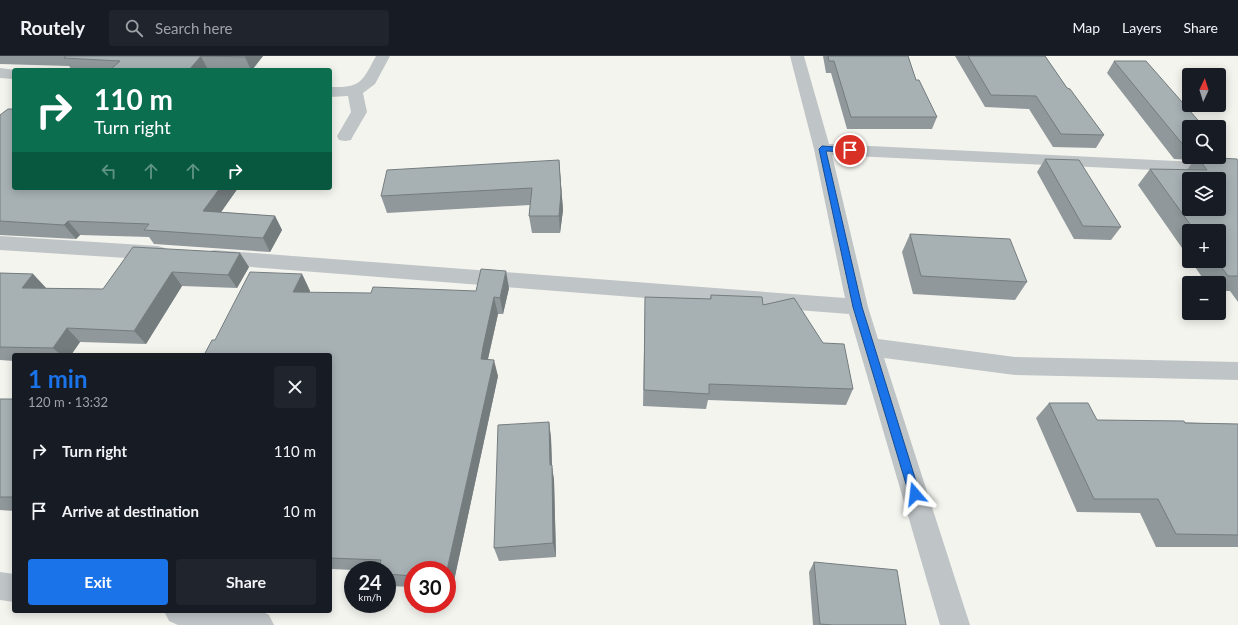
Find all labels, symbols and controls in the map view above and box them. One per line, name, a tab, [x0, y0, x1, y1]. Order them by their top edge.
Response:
search box	[109, 10, 389, 46]
text: Routely	[20, 16, 85, 39]
icon: search	[123, 17, 145, 39]
text: Search here	[155, 19, 232, 37]
text: Map	[1072, 19, 1100, 36]
text: Layers	[1122, 19, 1162, 36]
text: Share	[1184, 19, 1218, 36]
north arrow	[1182, 68, 1226, 112]
map controls	[1182, 68, 1226, 320]
text: 110 m	[94, 82, 173, 116]
icon: right	[28, 84, 80, 136]
text: Turn right	[94, 116, 171, 138]
button: search	[1182, 120, 1226, 164]
pin	[833, 133, 867, 167]
icon: arrive	[839, 139, 861, 161]
icon: left	[98, 160, 120, 182]
icon: ahead	[140, 160, 162, 182]
icon: ahead	[182, 160, 204, 182]
icon: right	[224, 160, 246, 182]
button: layers	[1182, 172, 1226, 216]
button: +	[1182, 224, 1226, 268]
button: −	[1182, 276, 1226, 320]
text: 1 min	[28, 364, 88, 393]
button: close	[274, 366, 316, 408]
text: 120 m · 13:32	[28, 394, 108, 410]
icon: right	[28, 440, 50, 462]
text: Turn right	[62, 442, 127, 460]
text: 110 m	[274, 442, 316, 460]
position arrow	[894, 473, 936, 515]
icon: arrive	[28, 500, 50, 522]
text: Arrive at destination	[62, 502, 199, 520]
text: 10 m	[282, 502, 316, 520]
button: Exit	[28, 559, 168, 605]
button: Share	[176, 559, 316, 605]
speed limit sign: 30	[404, 561, 456, 613]
text: 24	[358, 570, 382, 594]
text: km/h	[358, 591, 382, 603]

